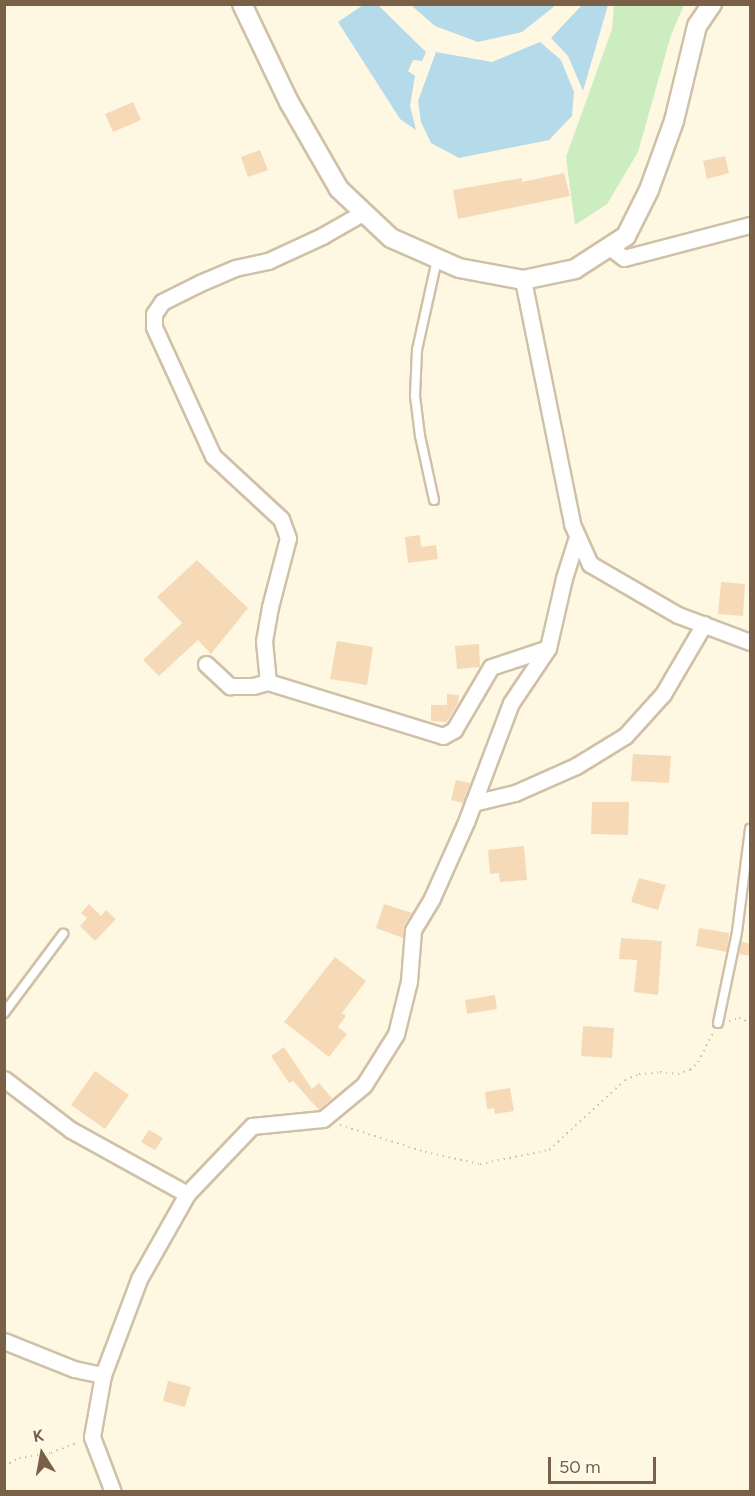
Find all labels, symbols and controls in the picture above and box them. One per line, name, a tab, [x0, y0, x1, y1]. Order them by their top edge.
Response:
north arrow	[12, 1424, 72, 1484]
text: K	[31, 1425, 46, 1446]
scale bar	[551, 1445, 659, 1483]
text: 50 m	[559, 1456, 601, 1478]

